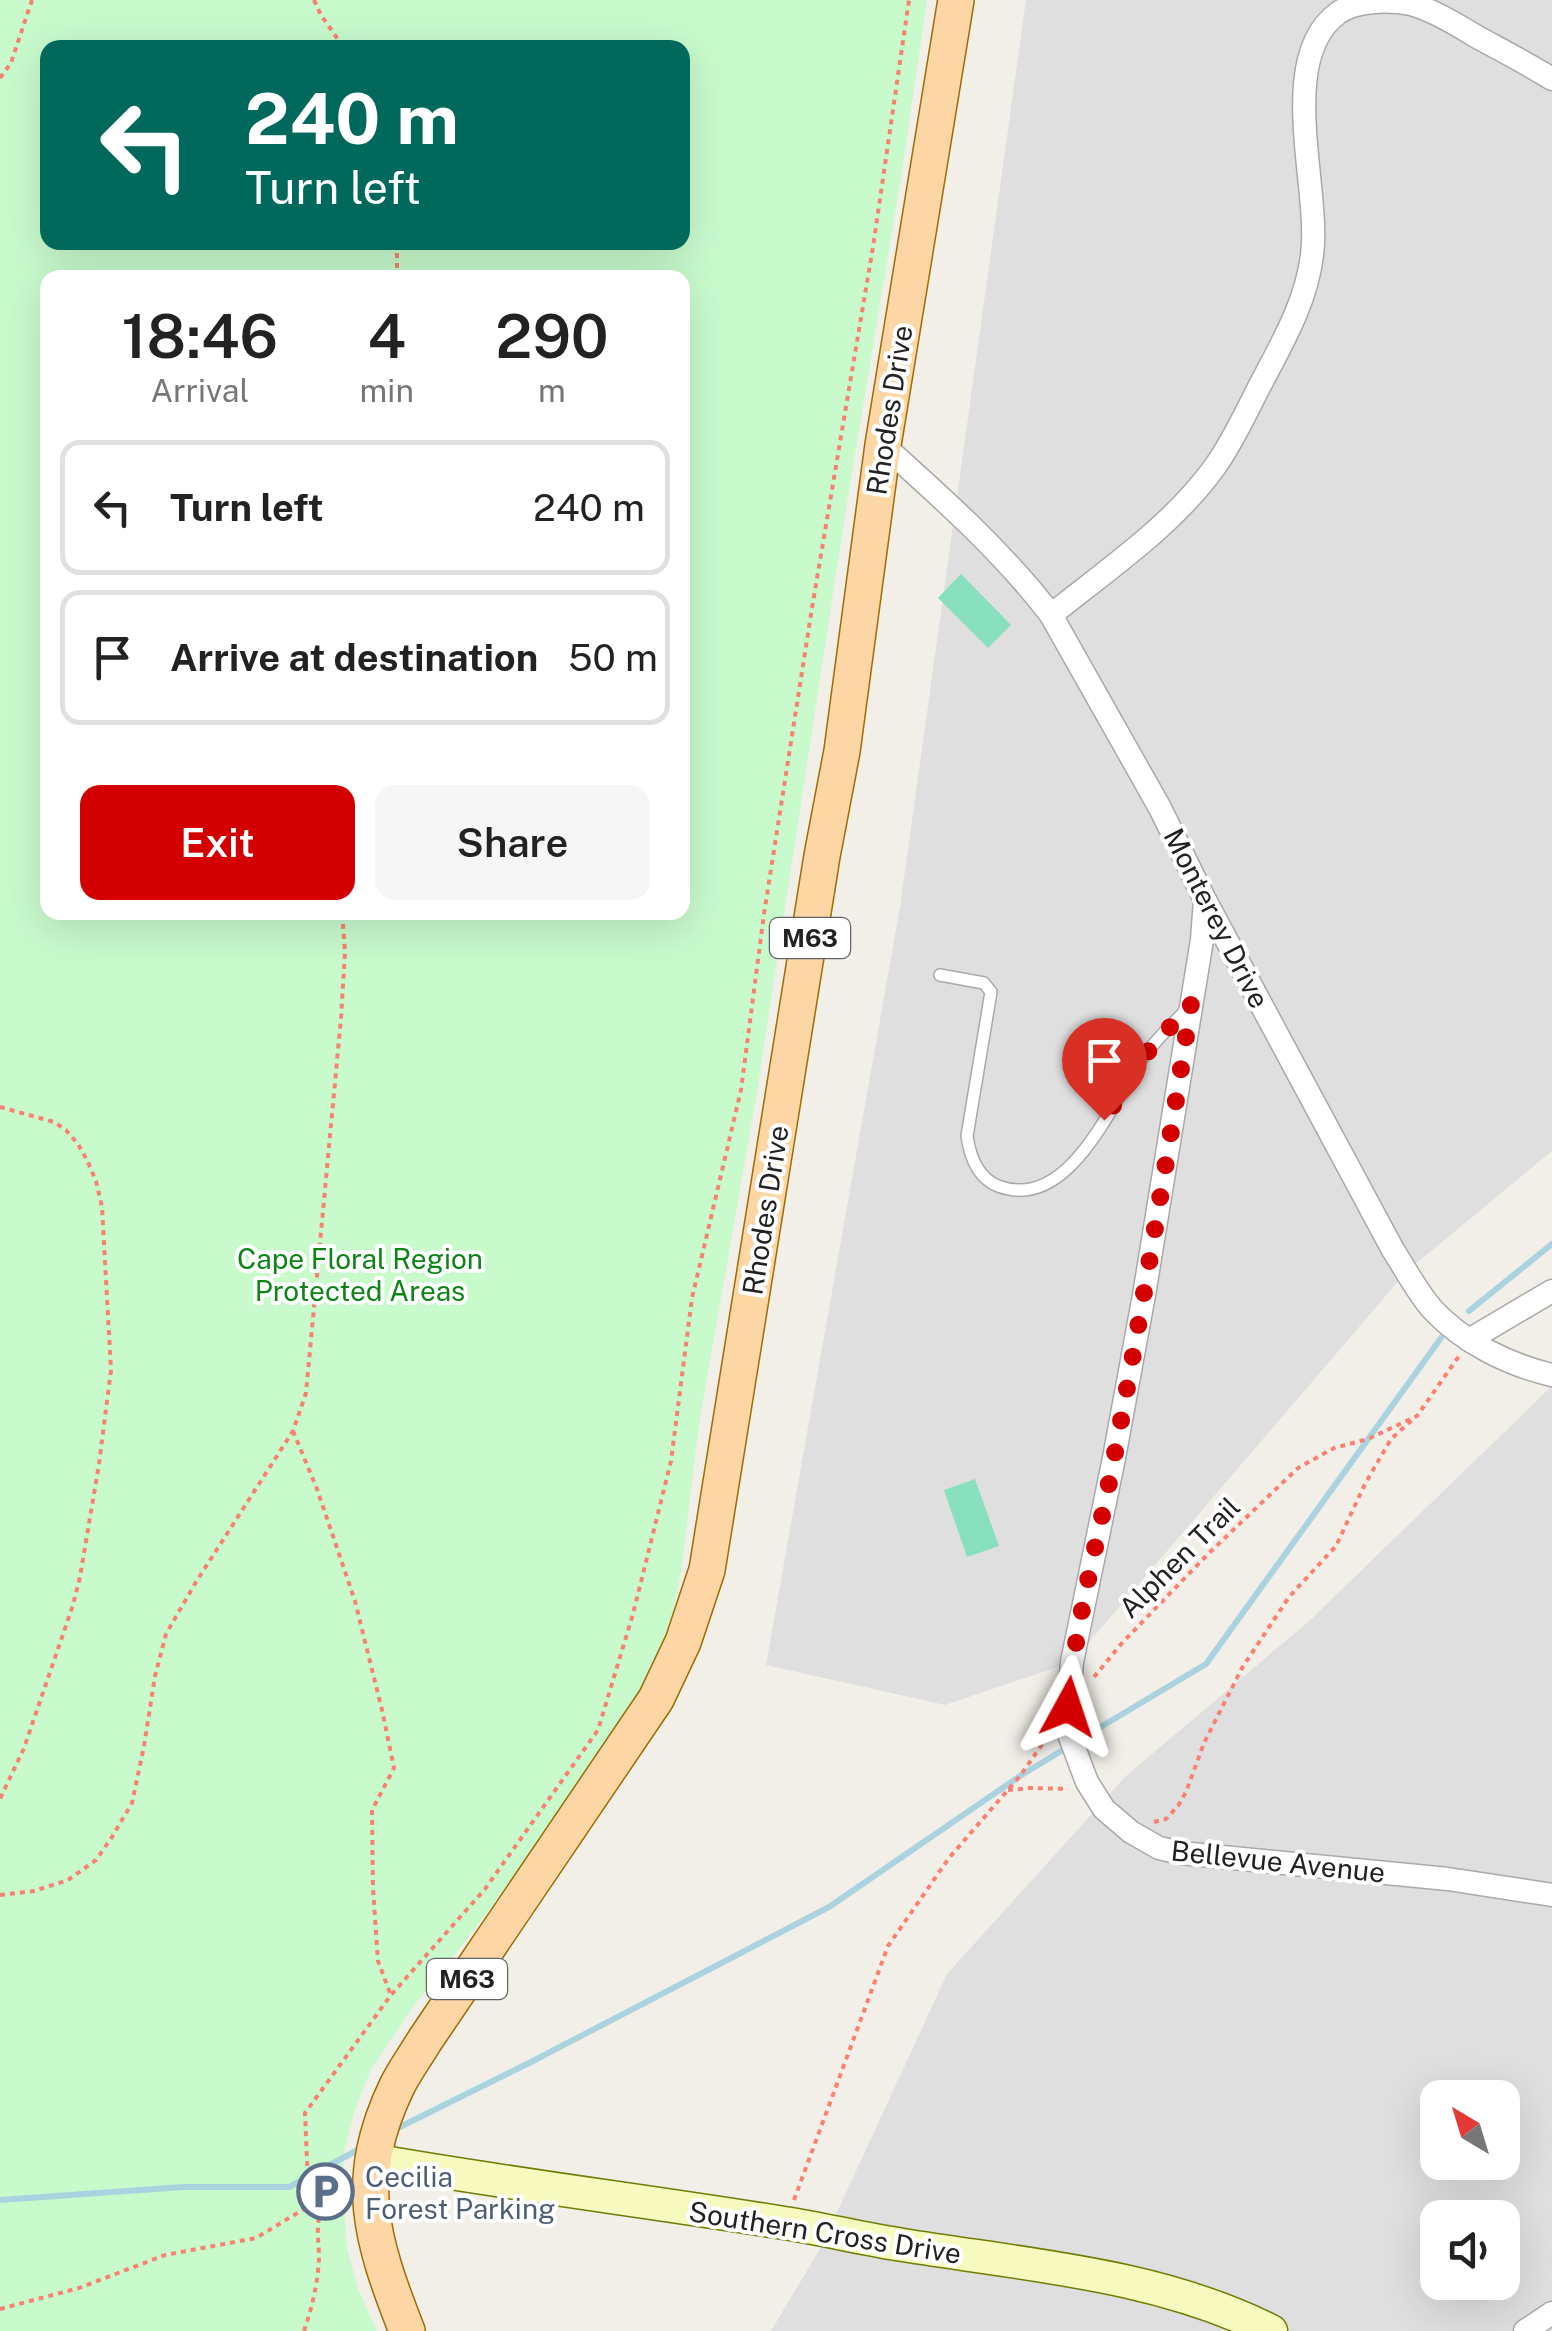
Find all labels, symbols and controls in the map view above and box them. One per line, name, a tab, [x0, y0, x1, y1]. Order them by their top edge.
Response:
text: 240 m	[245, 77, 459, 160]
icon: left	[80, 80, 210, 210]
text: Turn left	[245, 161, 421, 214]
text: 18:46	[121, 301, 278, 372]
text: 4	[367, 301, 406, 372]
text: 290	[495, 301, 608, 372]
street label: Rhodes Drive	[859, 323, 919, 497]
text: Arrival	[150, 372, 249, 409]
text: min	[360, 372, 414, 409]
text: m	[538, 372, 566, 409]
icon: left	[85, 480, 140, 535]
text: Turn left	[170, 485, 324, 530]
text: 240 m	[533, 485, 645, 530]
icon: arrive	[85, 630, 140, 685]
text: Arrive at destination	[170, 635, 538, 680]
text: 50 m	[568, 635, 658, 680]
button: Exit	[80, 785, 355, 900]
button: Share	[375, 785, 650, 900]
street label: Monterey Drive	[1157, 823, 1277, 1013]
road number: M63	[770, 918, 850, 958]
pin	[1062, 1018, 1147, 1121]
icon: arrive	[1077, 1033, 1132, 1088]
street label: Rhodes Drive	[735, 1123, 795, 1297]
park label: Cape Floral Region Protected Areas	[237, 1242, 483, 1307]
street label: Alphen Trail	[1112, 1490, 1246, 1624]
position arrow	[1016, 1655, 1120, 1759]
street label: Bellevue Avenue	[1169, 1833, 1387, 1889]
road number: M63	[427, 1959, 507, 1999]
north arrow	[1420, 2080, 1520, 2180]
map controls	[1420, 2080, 1520, 2300]
place label: Cecilia Forest Parking	[365, 2160, 556, 2225]
parking icon: Cecilia Forest Parking	[296, 2162, 356, 2222]
street label: Southern Cross Drive	[686, 2194, 964, 2270]
button: sound	[1420, 2200, 1520, 2300]

